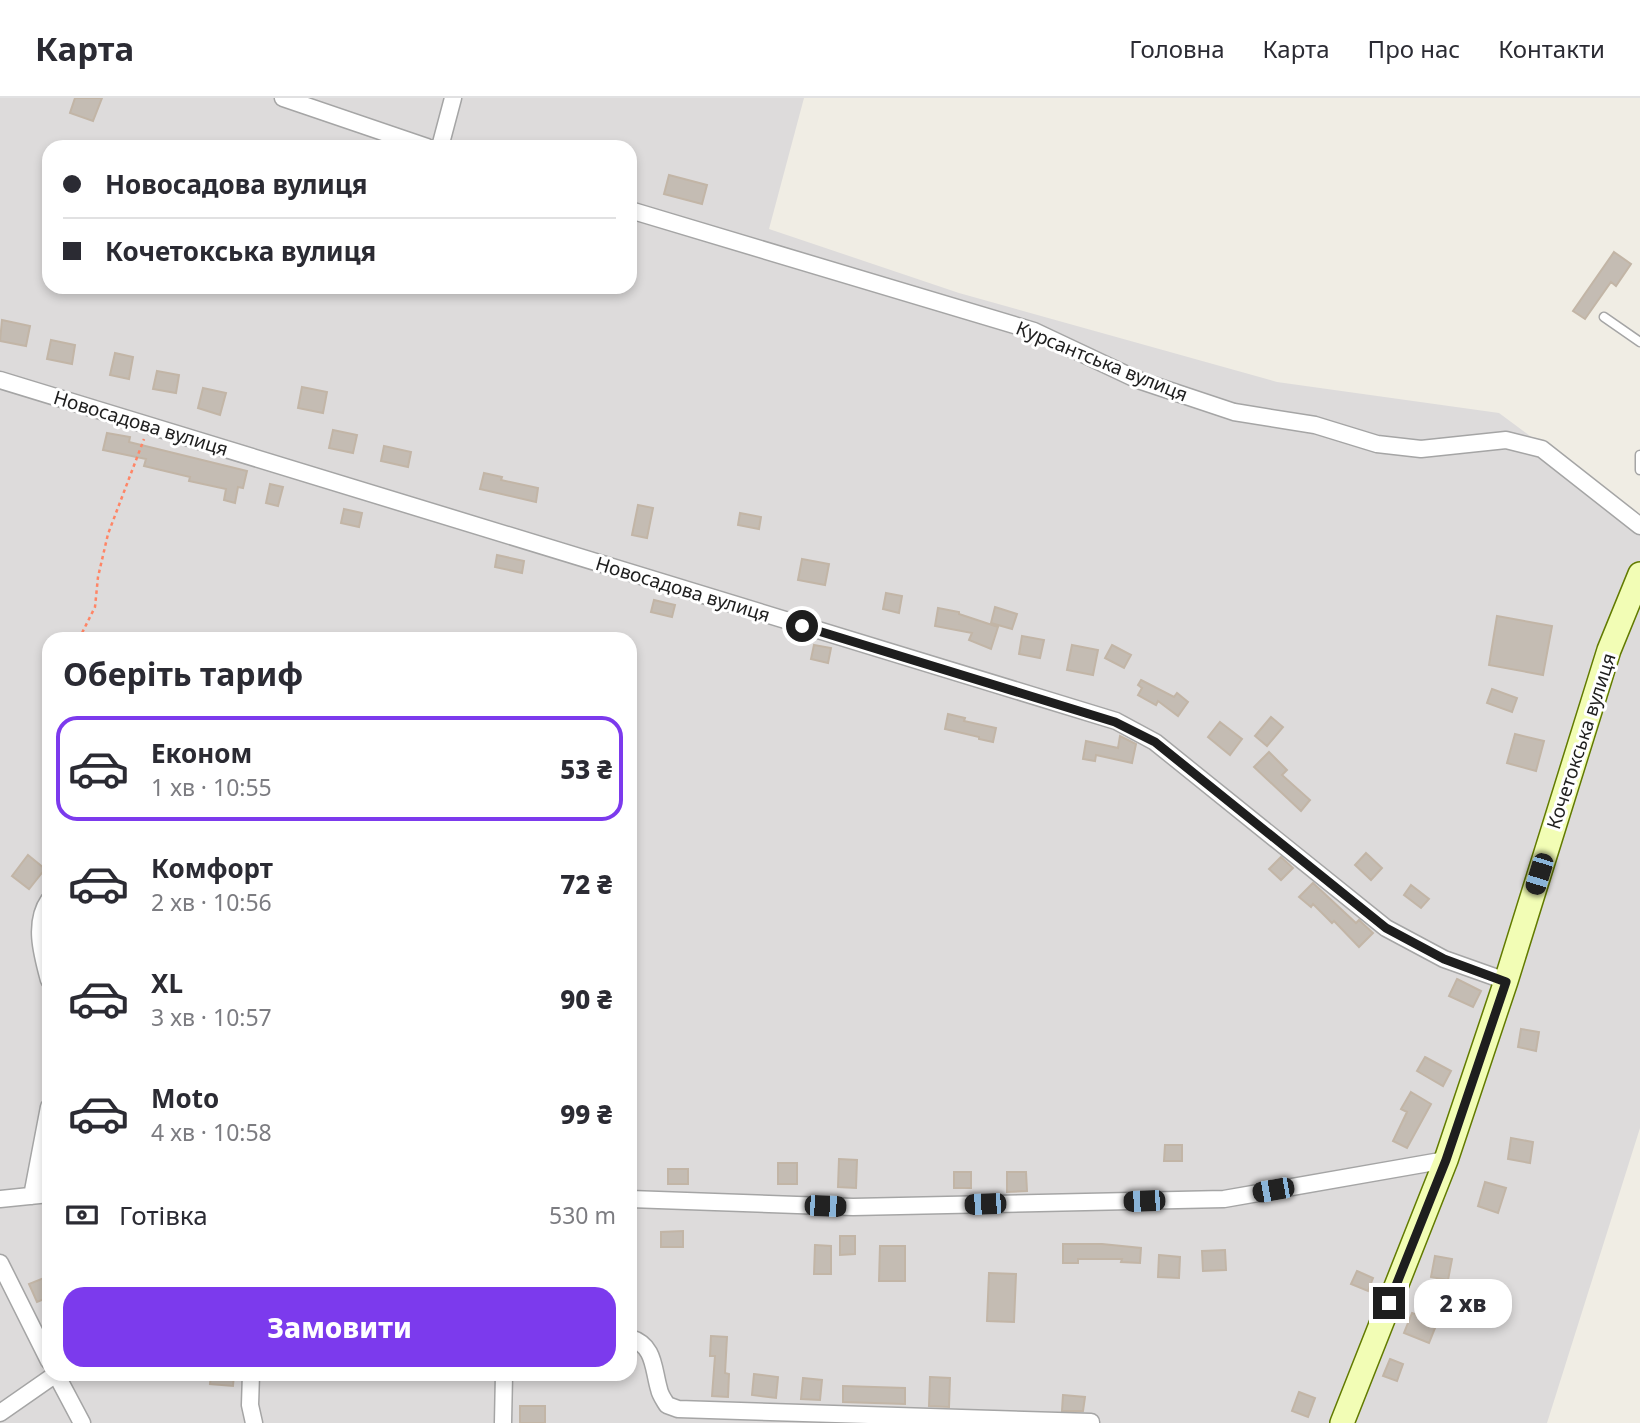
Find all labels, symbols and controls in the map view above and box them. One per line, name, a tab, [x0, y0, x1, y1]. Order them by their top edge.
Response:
text: Карта	[35, 26, 134, 71]
text: Головна	[1129, 32, 1225, 65]
text: Карта	[1263, 32, 1330, 65]
text: Про нас	[1368, 32, 1460, 65]
text: Контакти	[1498, 32, 1605, 65]
text: Новосадова вулиця	[105, 166, 368, 202]
text: Кочетокська вулиця	[105, 233, 376, 269]
street label: Курсантська вулиця	[1012, 315, 1192, 407]
street label: Новосадова вулиця	[51, 384, 231, 462]
street label: Новосадова вулиця	[593, 550, 773, 628]
route start	[786, 610, 818, 642]
street label: Кочетокська вулиця	[1540, 650, 1622, 832]
text: Оберіть тариф	[63, 652, 303, 695]
text: Економ	[151, 735, 252, 771]
icon: car	[67, 737, 130, 800]
text: 53 ₴	[560, 751, 612, 787]
text: 1 хв · 10:55	[151, 771, 272, 803]
text: Комфорт	[151, 850, 273, 886]
car	[1523, 851, 1556, 897]
icon: car	[67, 852, 130, 915]
text: 72 ₴	[560, 866, 612, 902]
text: 2 хв · 10:56	[151, 886, 272, 918]
text: XL	[151, 965, 183, 1001]
icon: car	[67, 967, 130, 1030]
text: 90 ₴	[560, 981, 612, 1017]
text: 3 хв · 10:57	[151, 1001, 272, 1033]
text: Moto	[151, 1080, 219, 1116]
icon: car	[67, 1082, 130, 1145]
text: 99 ₴	[560, 1096, 612, 1132]
text: 4 хв · 10:58	[151, 1116, 272, 1148]
car	[1251, 1176, 1296, 1204]
car	[1123, 1190, 1166, 1212]
car	[964, 1193, 1007, 1215]
car	[804, 1195, 847, 1217]
icon: cash	[63, 1196, 101, 1234]
text: Готівка	[119, 1197, 208, 1233]
text: 530 m	[549, 1199, 616, 1231]
callout: 2 хв	[1414, 1278, 1512, 1328]
button: Замовити	[63, 1287, 616, 1367]
route end	[1373, 1287, 1405, 1319]
text: 2 хв	[1440, 1287, 1486, 1319]

